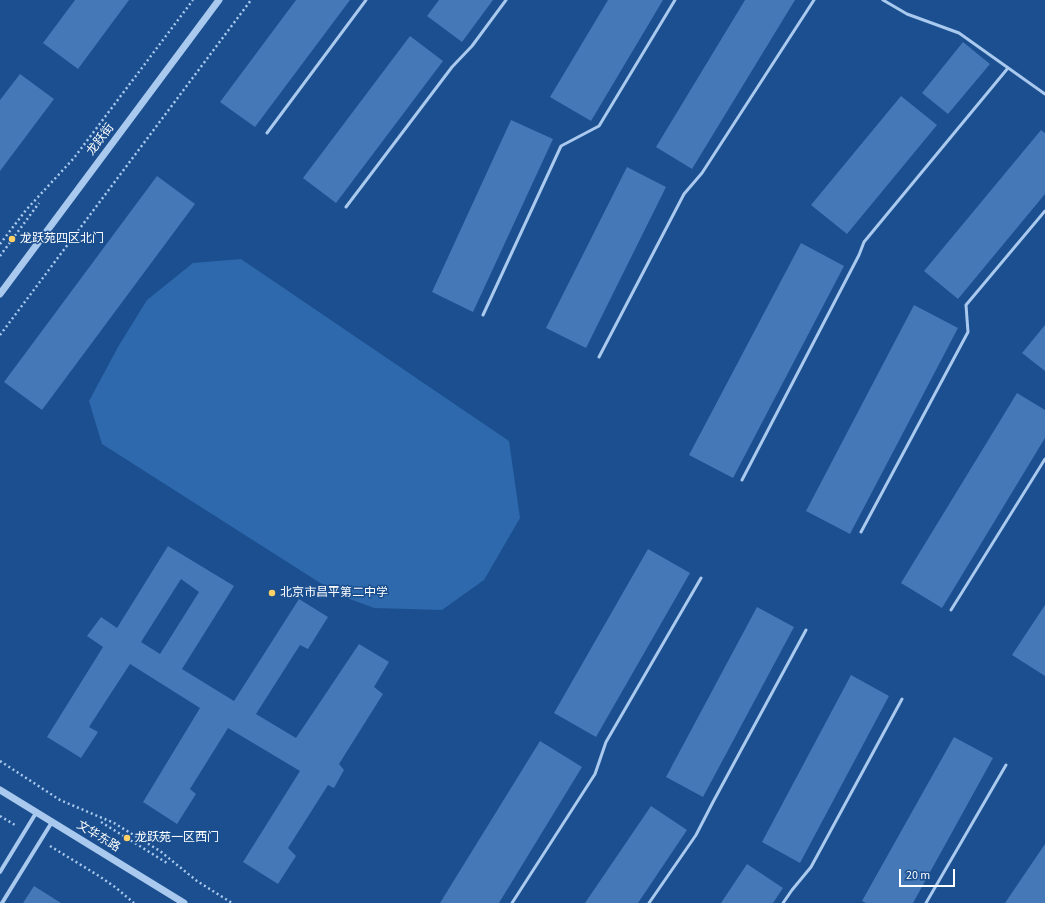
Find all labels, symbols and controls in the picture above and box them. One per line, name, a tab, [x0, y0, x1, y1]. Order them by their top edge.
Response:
street label: 龙跃街	[84, 121, 118, 159]
place label: 龙跃苑四区北门	[20, 232, 104, 246]
marker: 龙跃苑四区北门	[7, 234, 17, 244]
place label: 北京市昌平第二中学	[280, 586, 388, 600]
marker: 北京市昌平第二中学	[267, 588, 277, 598]
street label: 文华东路	[74, 818, 122, 856]
place label: 龙跃苑一区西门	[135, 831, 219, 845]
marker: 龙跃苑一区西门	[122, 833, 132, 843]
scale bar	[901, 861, 957, 887]
text: 20 m	[906, 867, 930, 884]

